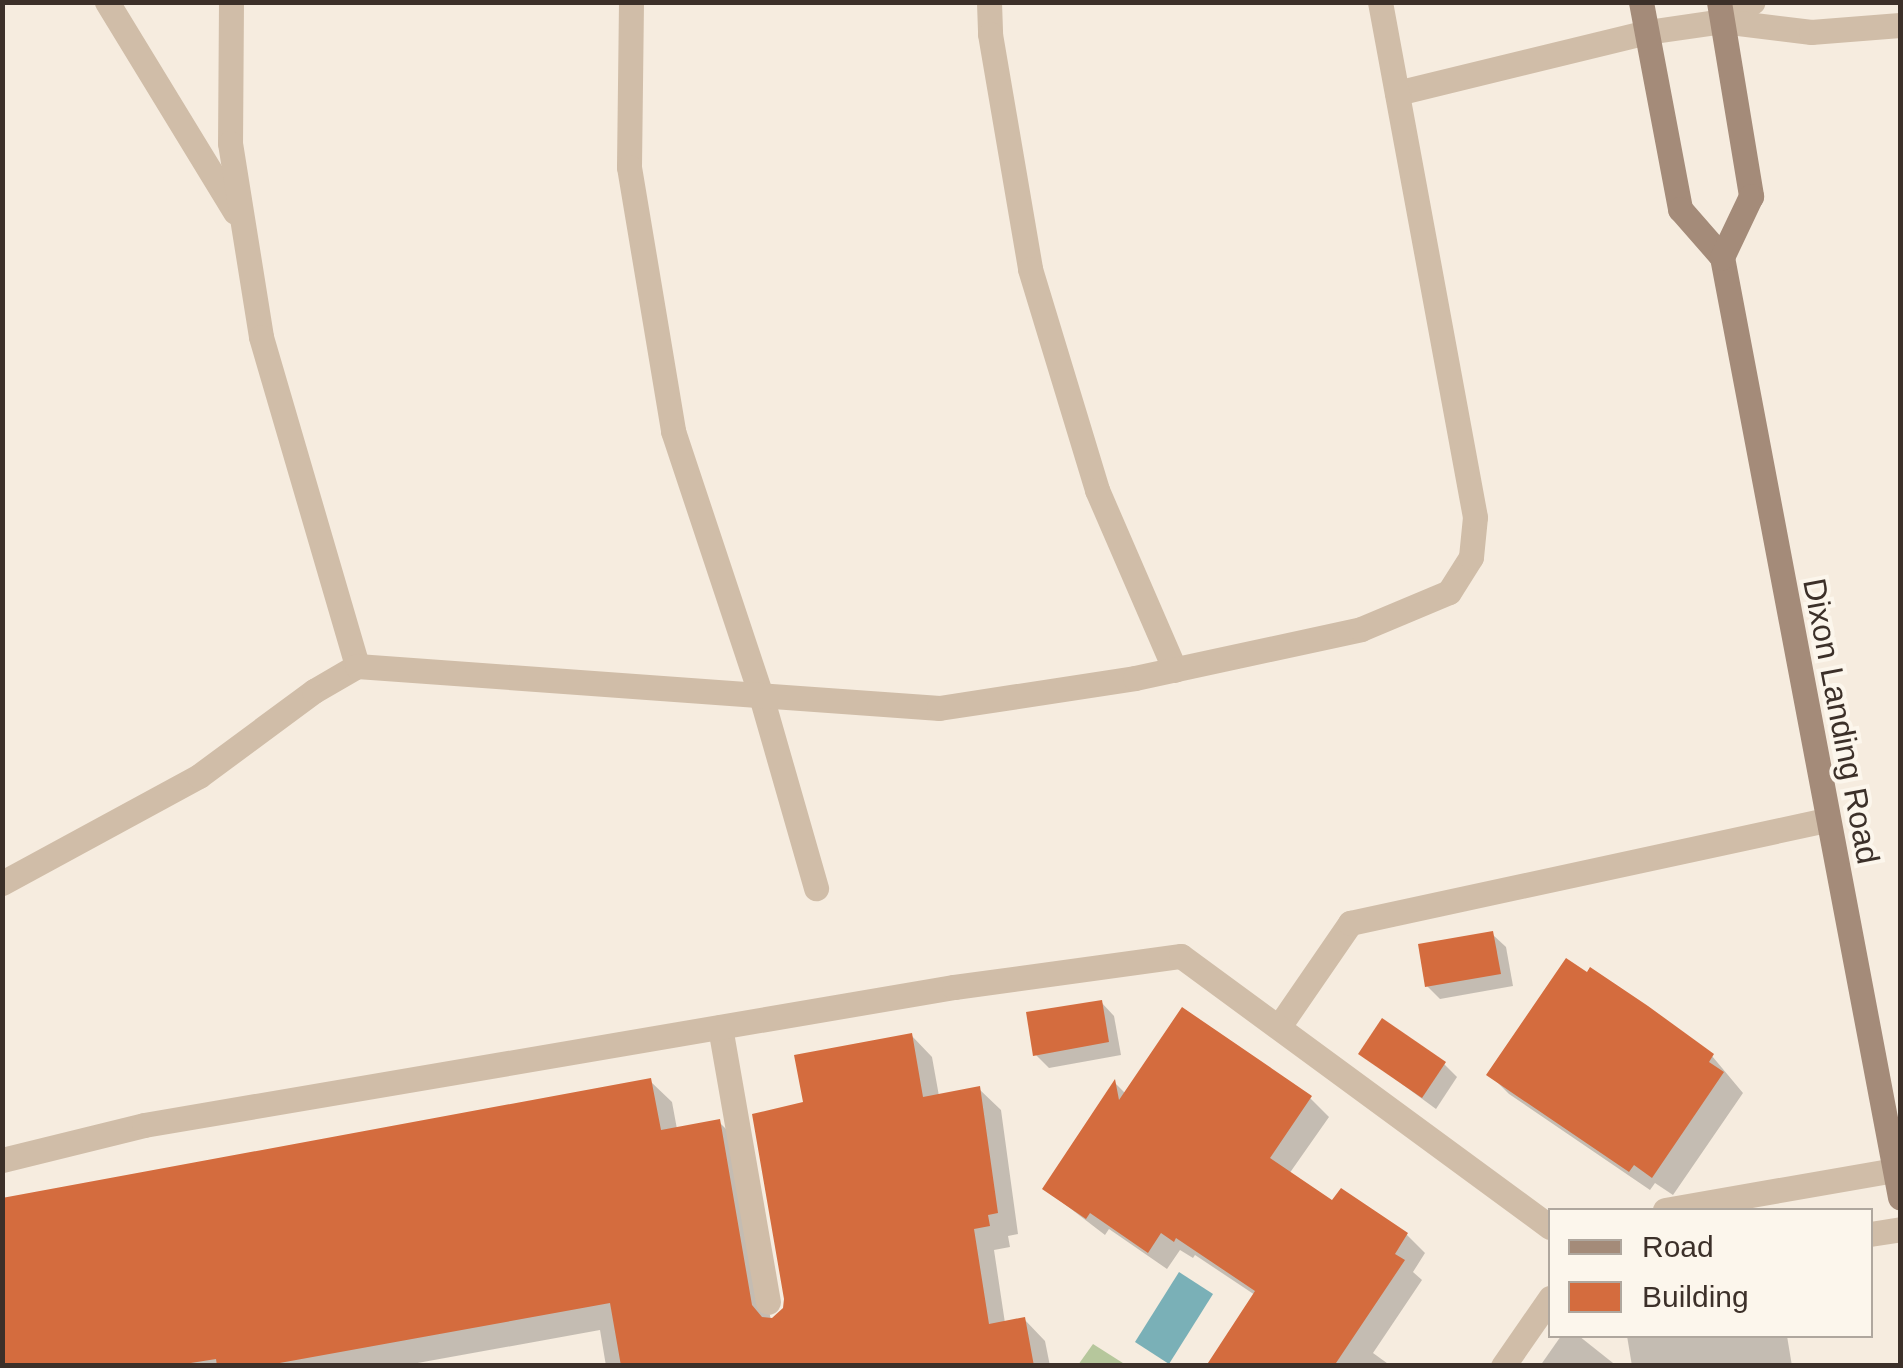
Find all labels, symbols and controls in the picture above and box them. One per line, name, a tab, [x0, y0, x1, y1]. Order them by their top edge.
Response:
street label: Dixon Landing Road	[1794, 575, 1888, 867]
legend	[1548, 1208, 1873, 1338]
text: Road	[1642, 1230, 1714, 1263]
text: Building	[1642, 1280, 1749, 1313]

